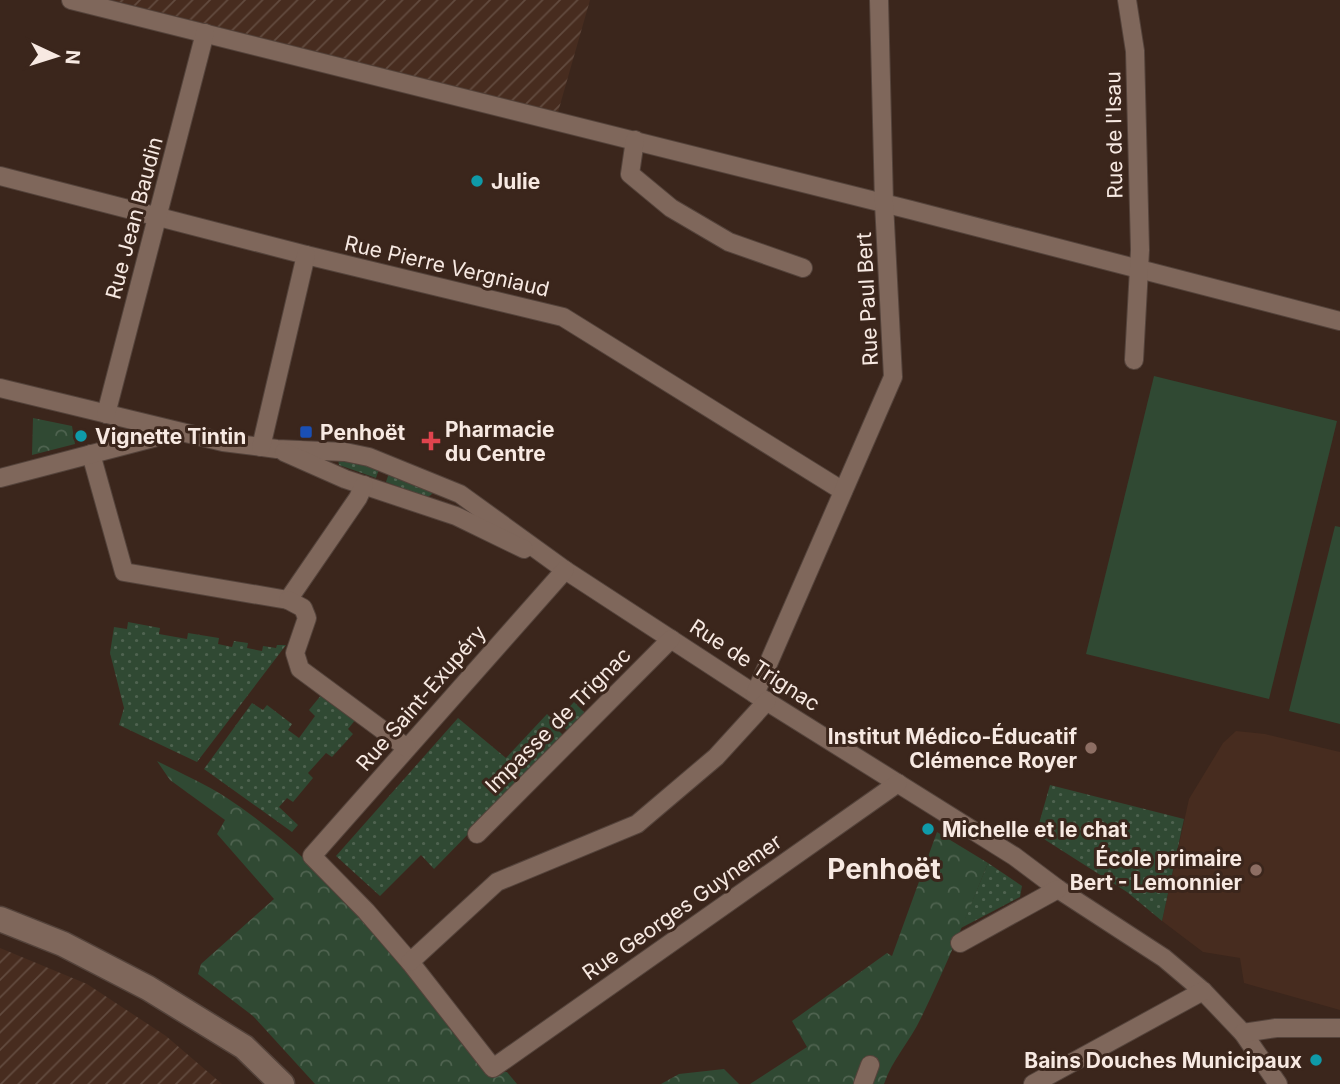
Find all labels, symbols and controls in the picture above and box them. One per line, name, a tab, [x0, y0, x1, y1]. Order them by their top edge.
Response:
north arrow	[21, 21, 91, 91]
text: N	[60, 49, 84, 65]
street label: Rue de l'Isau	[1100, 71, 1128, 199]
street label: Rue Jean Baudin	[100, 134, 168, 302]
place label: Julie	[491, 169, 540, 194]
marker: Julie	[469, 173, 485, 189]
street label: Rue Pierre Vergniaud	[342, 230, 552, 302]
street label: Rue Paul Bert	[851, 231, 883, 366]
place label: Pharmacie du Centre	[445, 417, 555, 466]
place label: Penhoët	[320, 420, 405, 445]
place label: Vignette Tintin	[95, 424, 246, 449]
marker: Penhoët	[298, 424, 314, 440]
marker: Vignette Tintin	[73, 428, 89, 444]
marker: Pharmacie du Centre	[423, 433, 439, 449]
street label: Rue de Trignac	[685, 614, 825, 716]
street label: Rue Saint-Exupéry	[351, 620, 491, 776]
street label: Impasse de Trignac	[480, 642, 636, 798]
place label: Institut Médico-Éducatif Clémence Royer	[828, 723, 1078, 773]
marker: Institut Médico-Éducatif Clémence Royer	[1083, 740, 1099, 756]
place label: Michelle et le chat	[942, 817, 1128, 842]
marker: Michelle et le chat	[920, 821, 936, 837]
street label: Rue Georges Guynemer	[578, 829, 786, 985]
place label: École primaire Bert - Lemonnier	[1070, 845, 1242, 895]
district label: Penhoët	[827, 852, 941, 886]
marker: École primaire Bert - Lemonnier	[1248, 862, 1264, 878]
place label: Bains Douches Municipaux	[1024, 1048, 1302, 1073]
marker: Bains Douches Municipaux	[1308, 1052, 1324, 1068]

